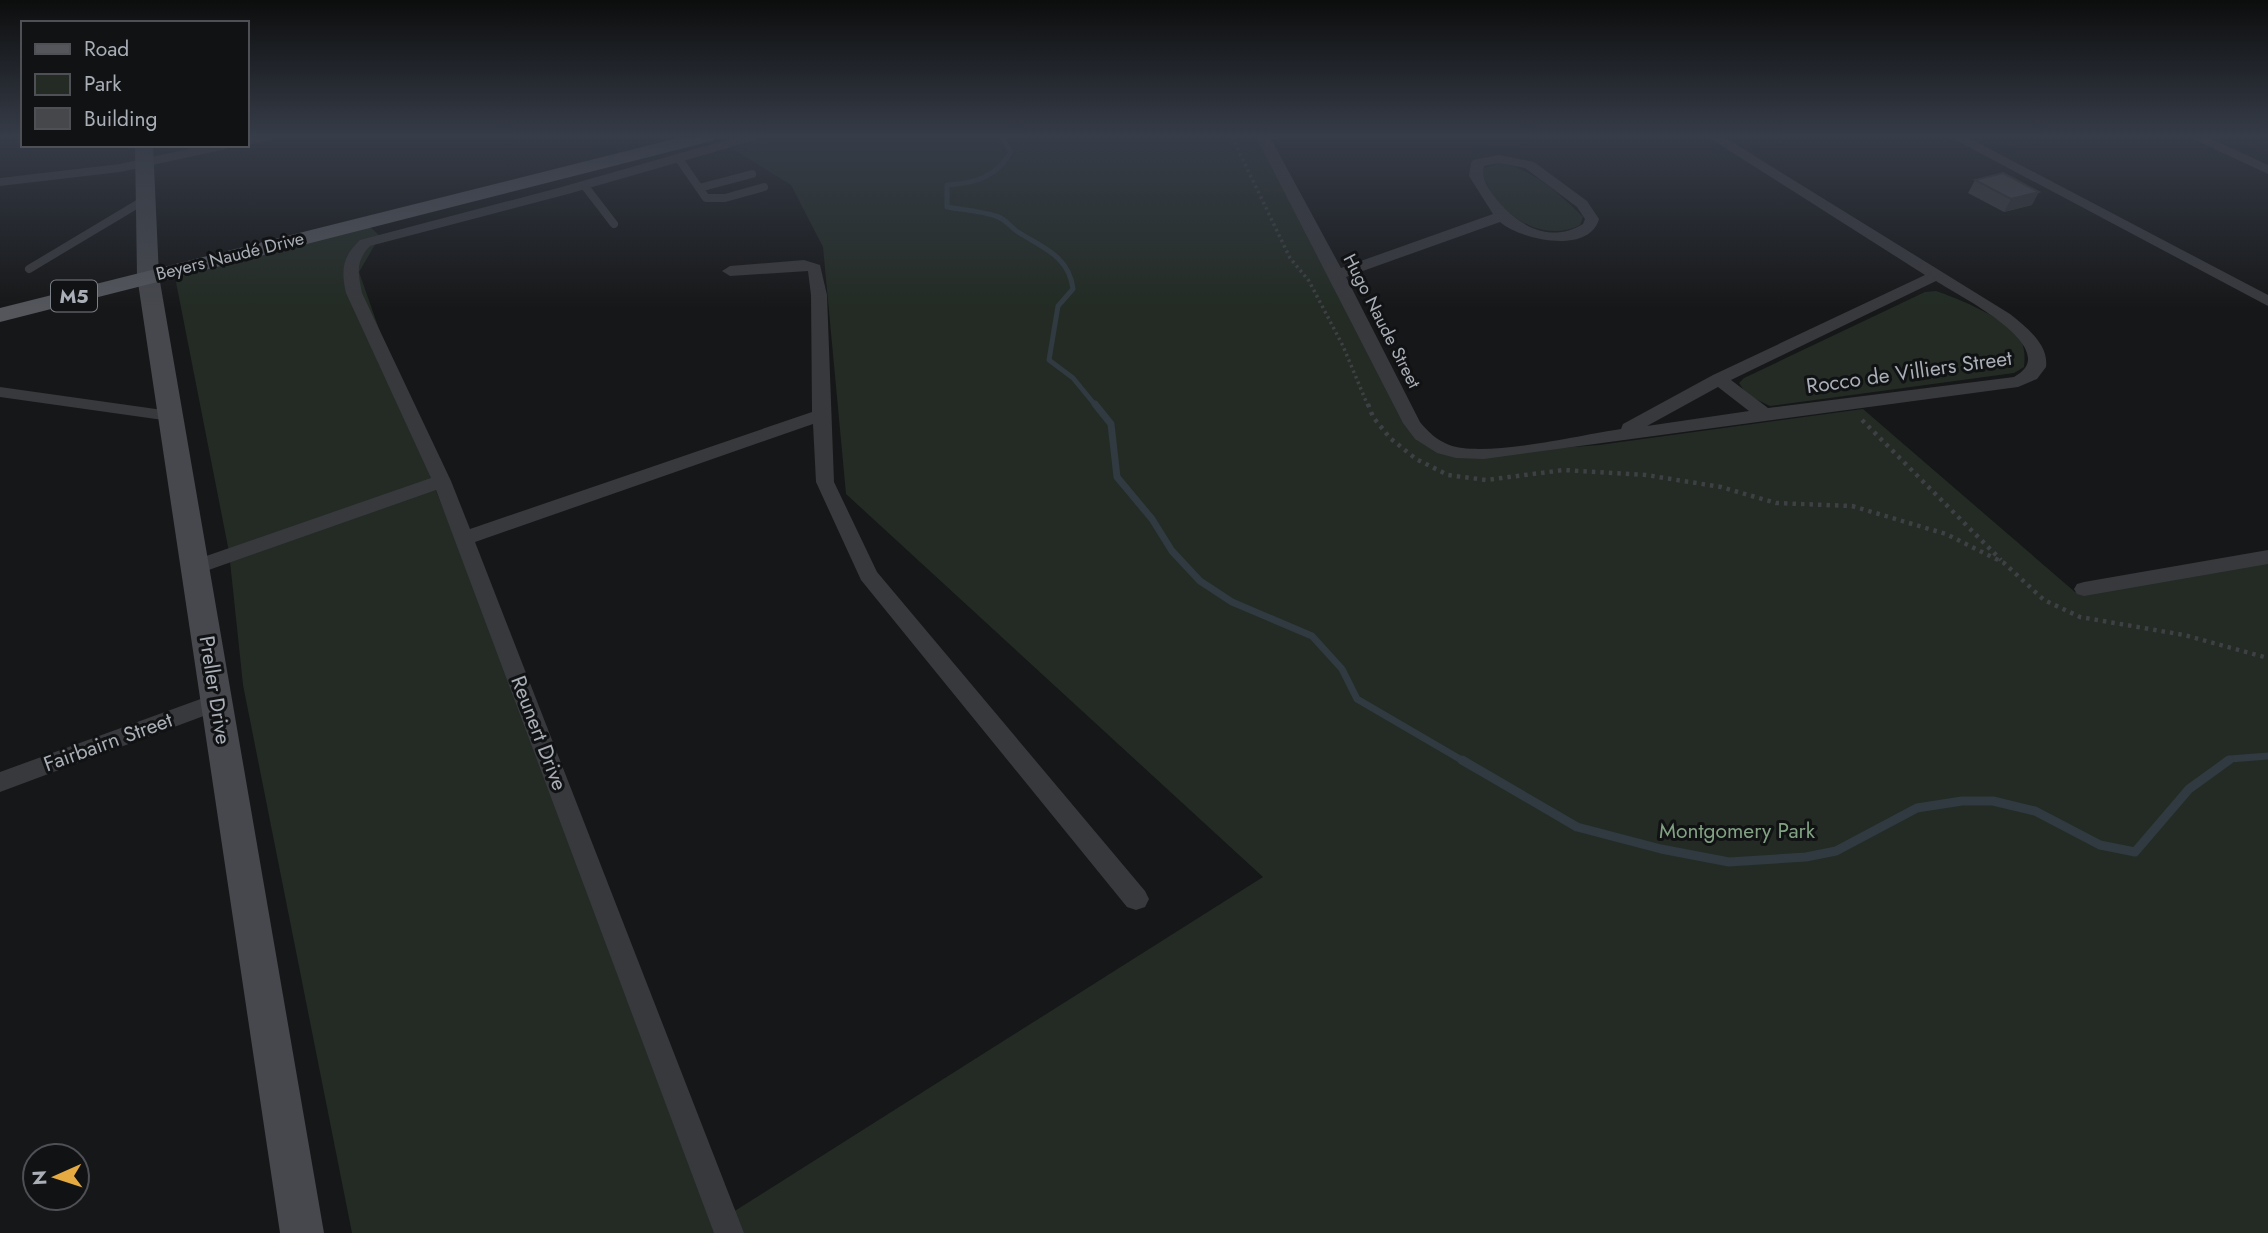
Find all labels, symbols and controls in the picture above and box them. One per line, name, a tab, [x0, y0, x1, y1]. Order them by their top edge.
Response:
legend	[21, 21, 248, 147]
text: Road	[84, 34, 129, 64]
text: Park	[84, 69, 122, 99]
text: Building	[84, 104, 157, 134]
street label: Beyers Naudé Drive	[153, 225, 307, 287]
street label: Hugo Naude Street	[1337, 249, 1427, 393]
road number: M5	[51, 280, 97, 312]
street label: Rocco de Villiers Street	[1804, 343, 2014, 401]
street label: Preller Drive	[192, 634, 238, 747]
street label: Reunert Drive	[503, 671, 575, 795]
street label: Fairbairn Street	[40, 705, 176, 779]
park label: Montgomery Park	[1659, 816, 1816, 846]
north arrow	[21, 1142, 91, 1212]
text: N	[26, 1170, 53, 1186]

